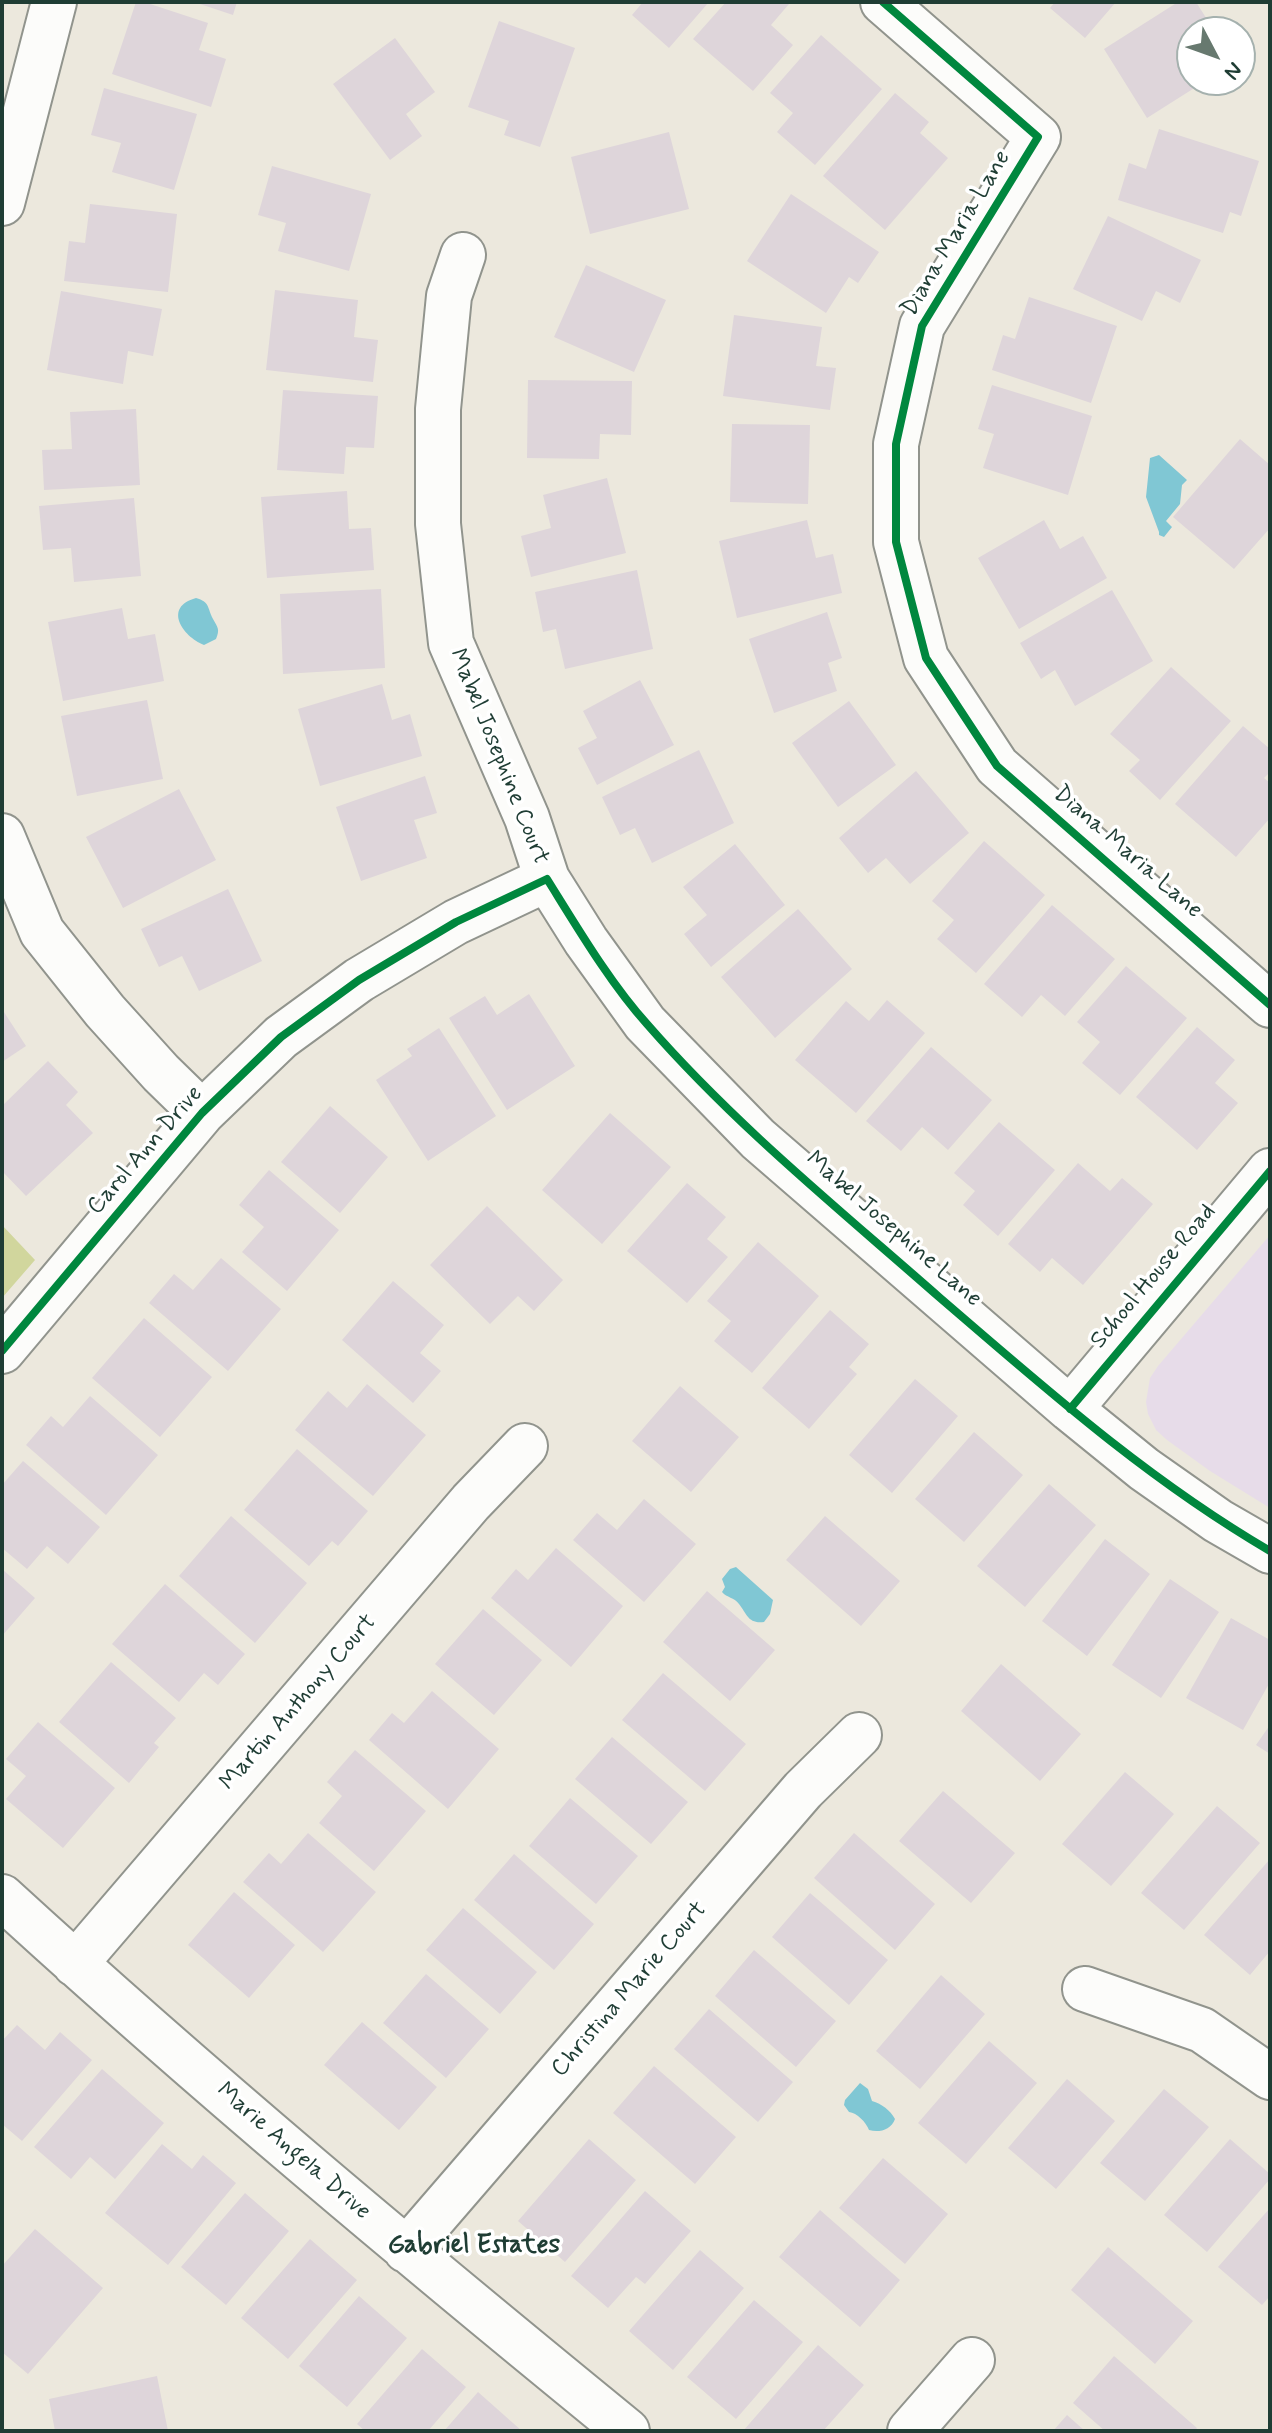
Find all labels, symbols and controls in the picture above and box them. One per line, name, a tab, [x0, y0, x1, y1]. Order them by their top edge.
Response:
north arrow	[1176, 16, 1256, 96]
text: N	[1217, 56, 1248, 85]
street label: Diana Maria Lane	[896, 146, 1018, 322]
street label: Mabel Josephine Court	[442, 645, 554, 869]
street label: Diana Maria Lane	[1046, 780, 1208, 926]
street label: Carol Ann Drive	[82, 1081, 210, 1221]
street label: Mabel Josephine Lane	[799, 1146, 987, 1314]
street label: School House Road	[1085, 1199, 1223, 1355]
street label: Martin Anthony Court	[215, 1609, 383, 1797]
street label: Christina Marie Court	[546, 1896, 714, 2084]
street label: Marie Angela Drive	[210, 2077, 376, 2227]
district label: Gabriel Estates	[388, 2231, 560, 2263]

